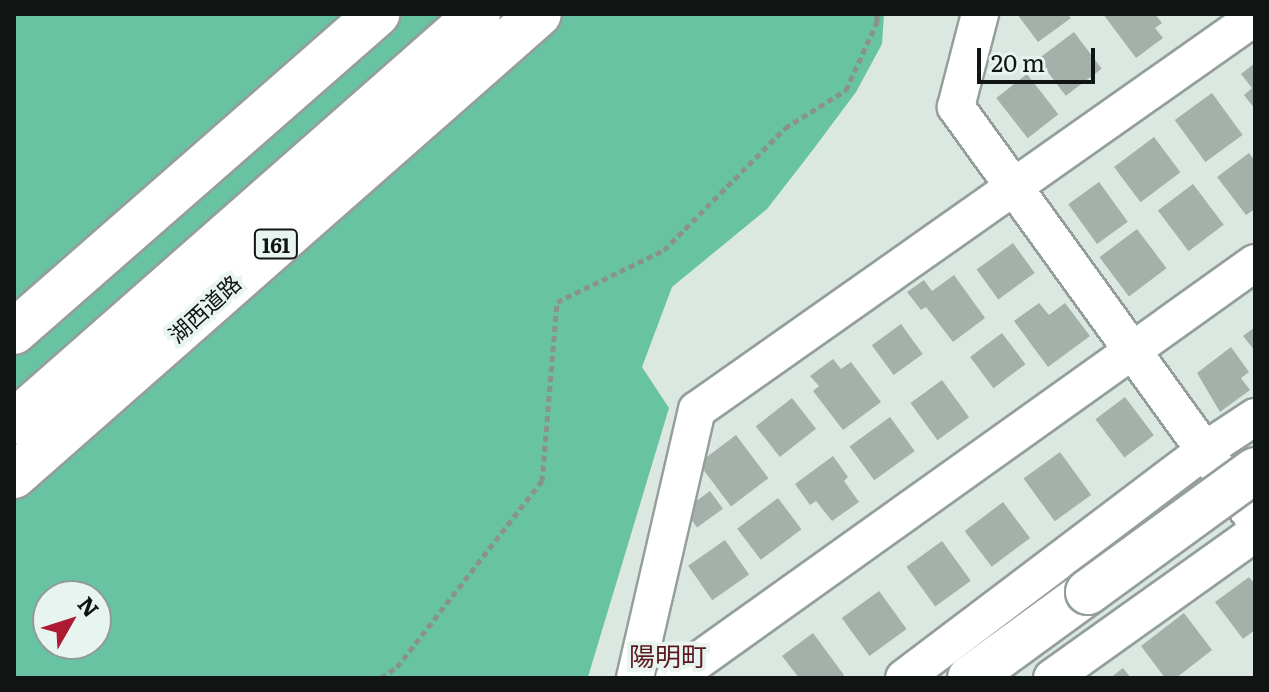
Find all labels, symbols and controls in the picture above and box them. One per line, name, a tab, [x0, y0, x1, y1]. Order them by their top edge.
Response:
scale bar	[981, 32, 1099, 82]
text: 20 m	[991, 44, 1045, 79]
road number: 161	[252, 228, 300, 260]
street label: 湖西道路	[162, 269, 246, 347]
north arrow	[32, 580, 112, 660]
text: N	[71, 588, 108, 623]
district label: 陽明町	[629, 639, 707, 671]

